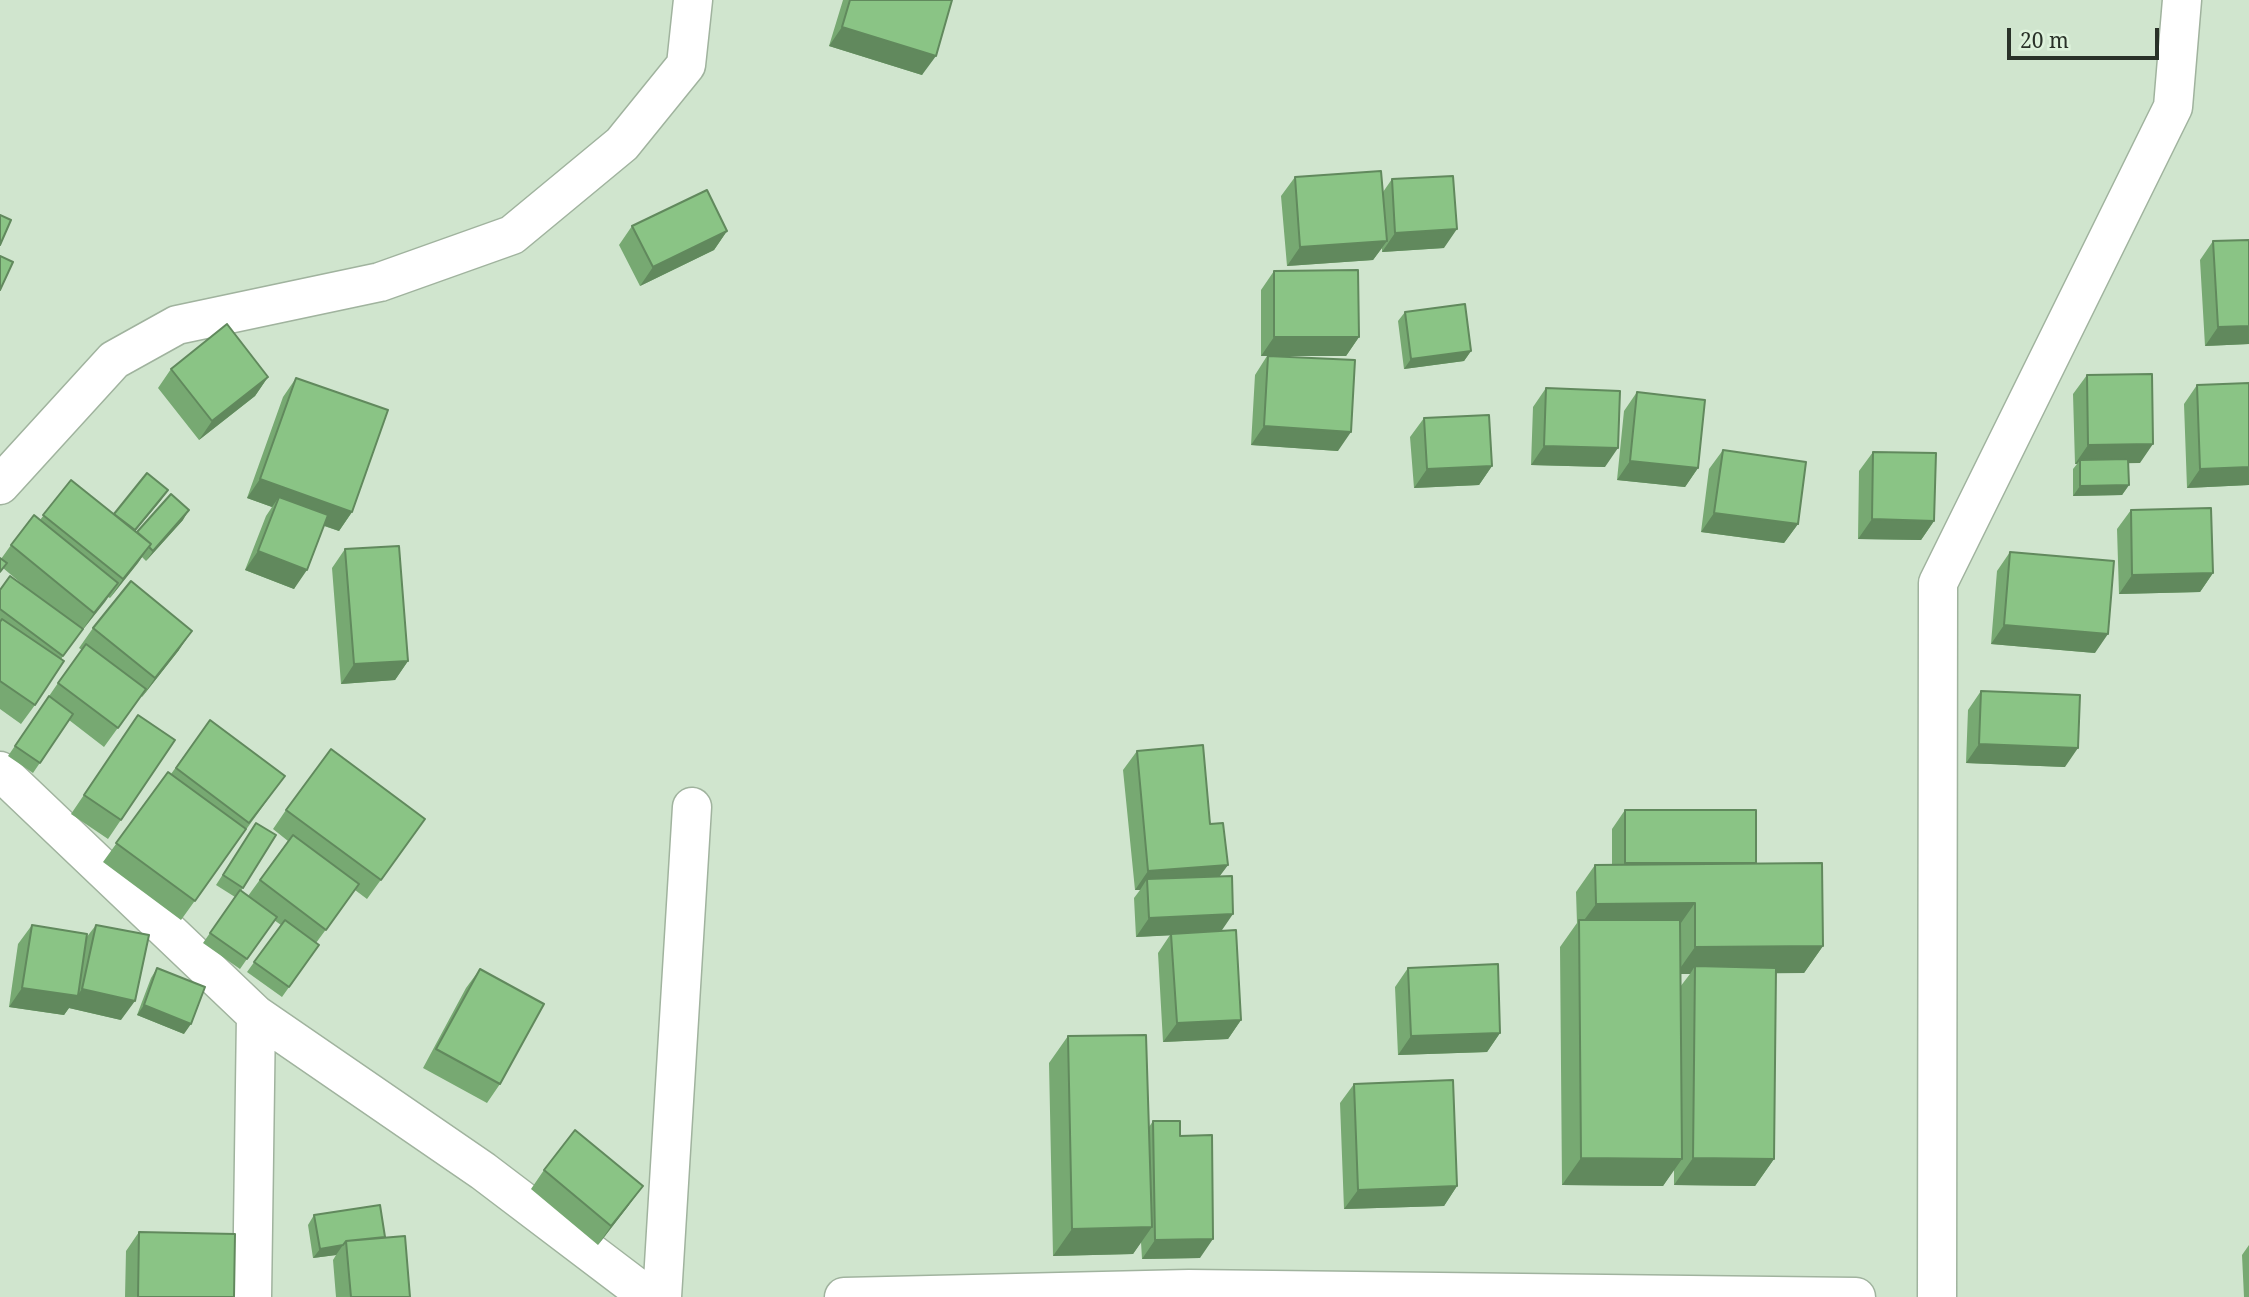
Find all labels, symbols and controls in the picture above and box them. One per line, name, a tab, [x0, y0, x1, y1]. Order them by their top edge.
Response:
scale bar	[2011, 14, 2163, 58]
text: 20 m	[2020, 26, 2069, 54]

